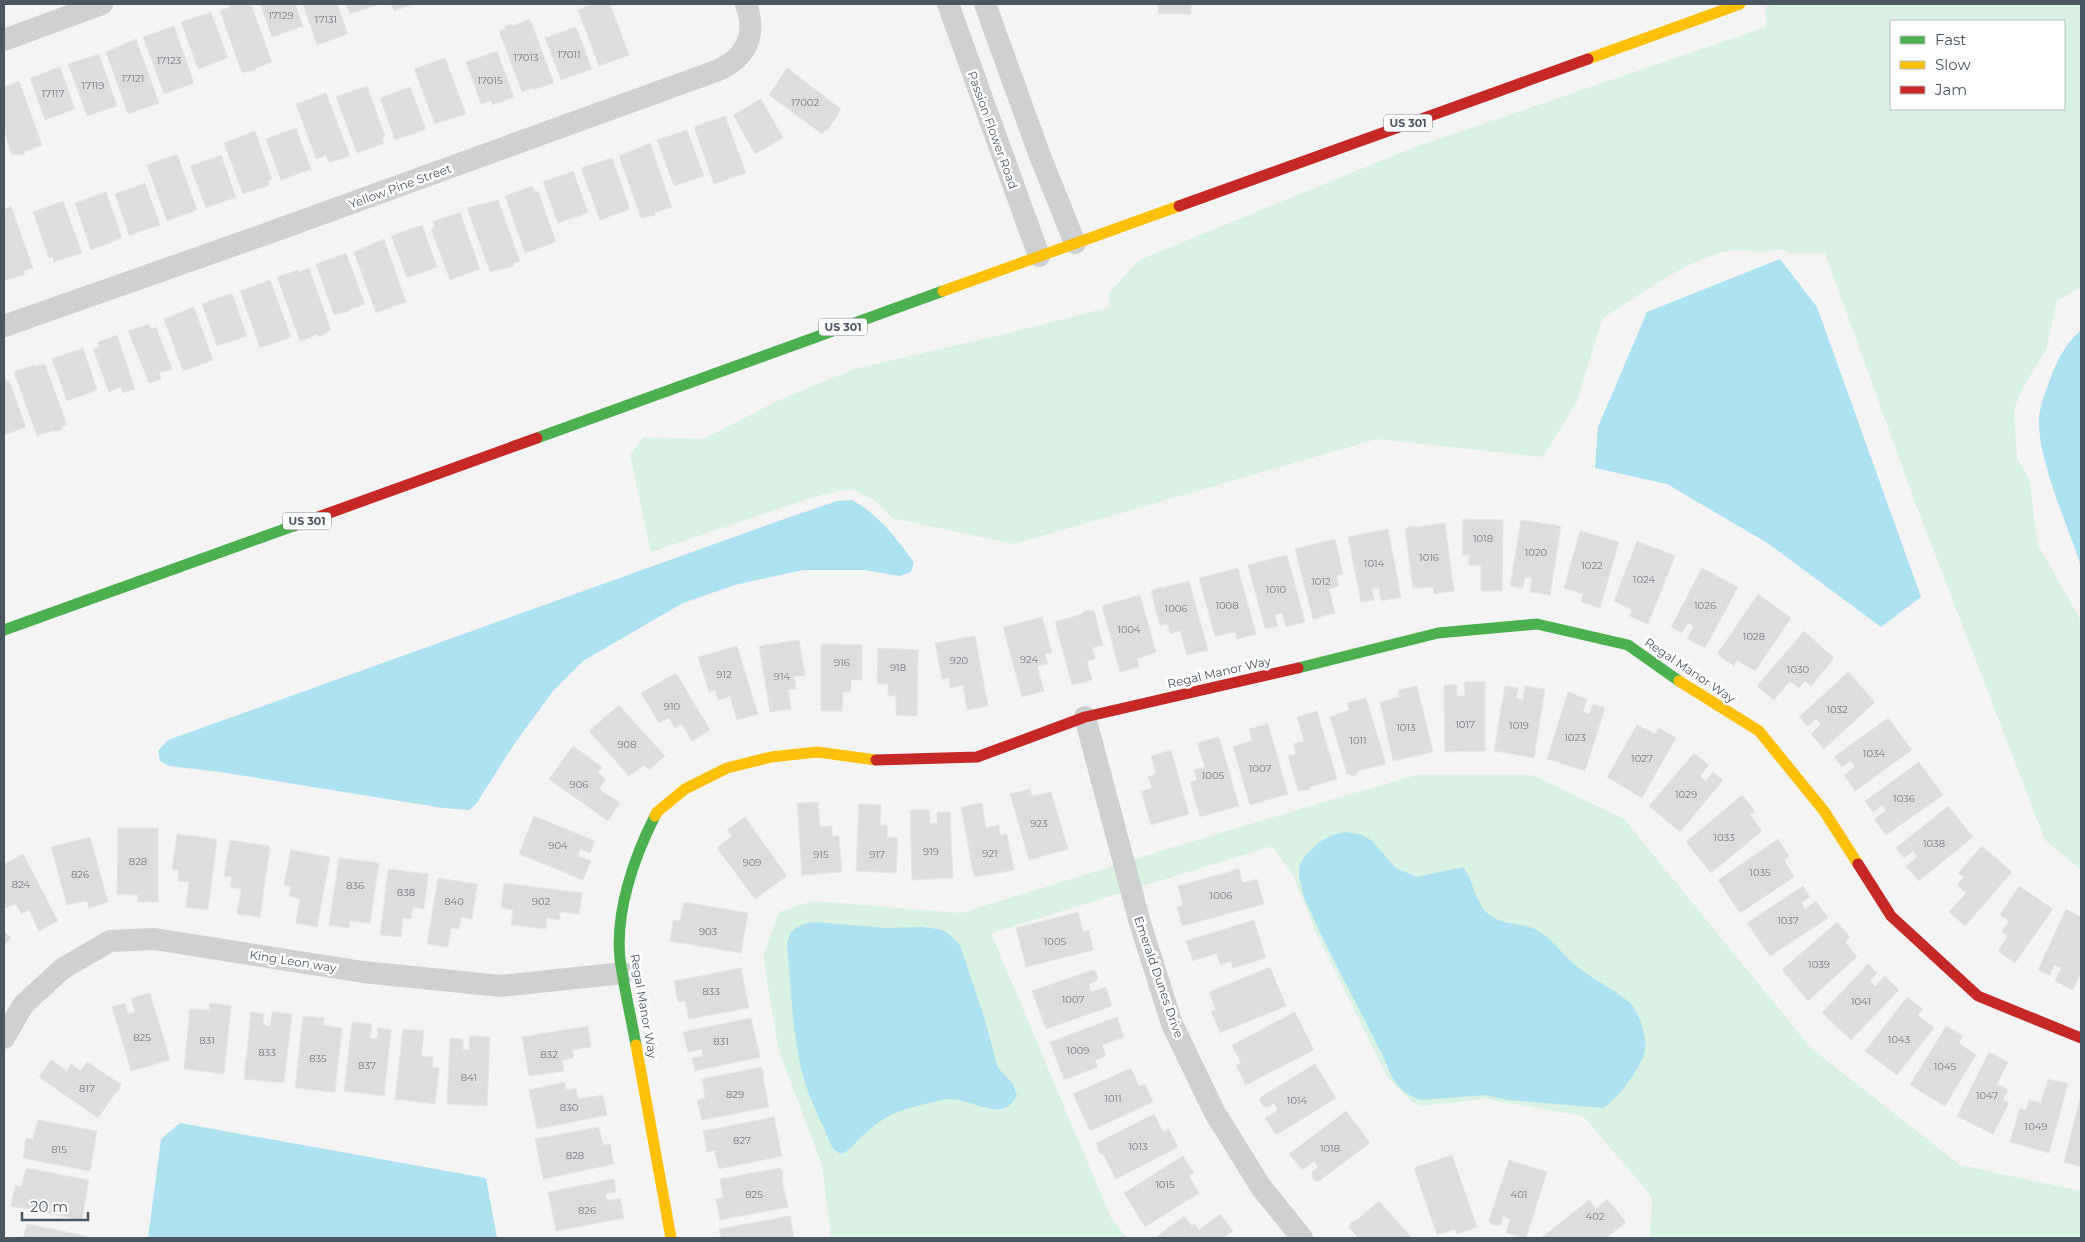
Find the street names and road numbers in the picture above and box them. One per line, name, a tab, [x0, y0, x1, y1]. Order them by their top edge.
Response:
street label: Passion Flower Road	[965, 69, 1021, 191]
road number: US 301	[1384, 115, 1432, 132]
street label: Yellow Pine Street	[347, 160, 454, 212]
road number: US 301	[819, 318, 867, 336]
road number: US 301	[283, 512, 331, 530]
street label: Regal Manor Way	[1642, 634, 1738, 706]
street label: Regal Manor Way	[1166, 653, 1273, 691]
street label: Emerald Dunes Drive	[1131, 914, 1187, 1040]
street label: King Leon way	[248, 947, 338, 975]
street label: Regal Manor Way	[627, 953, 661, 1060]

